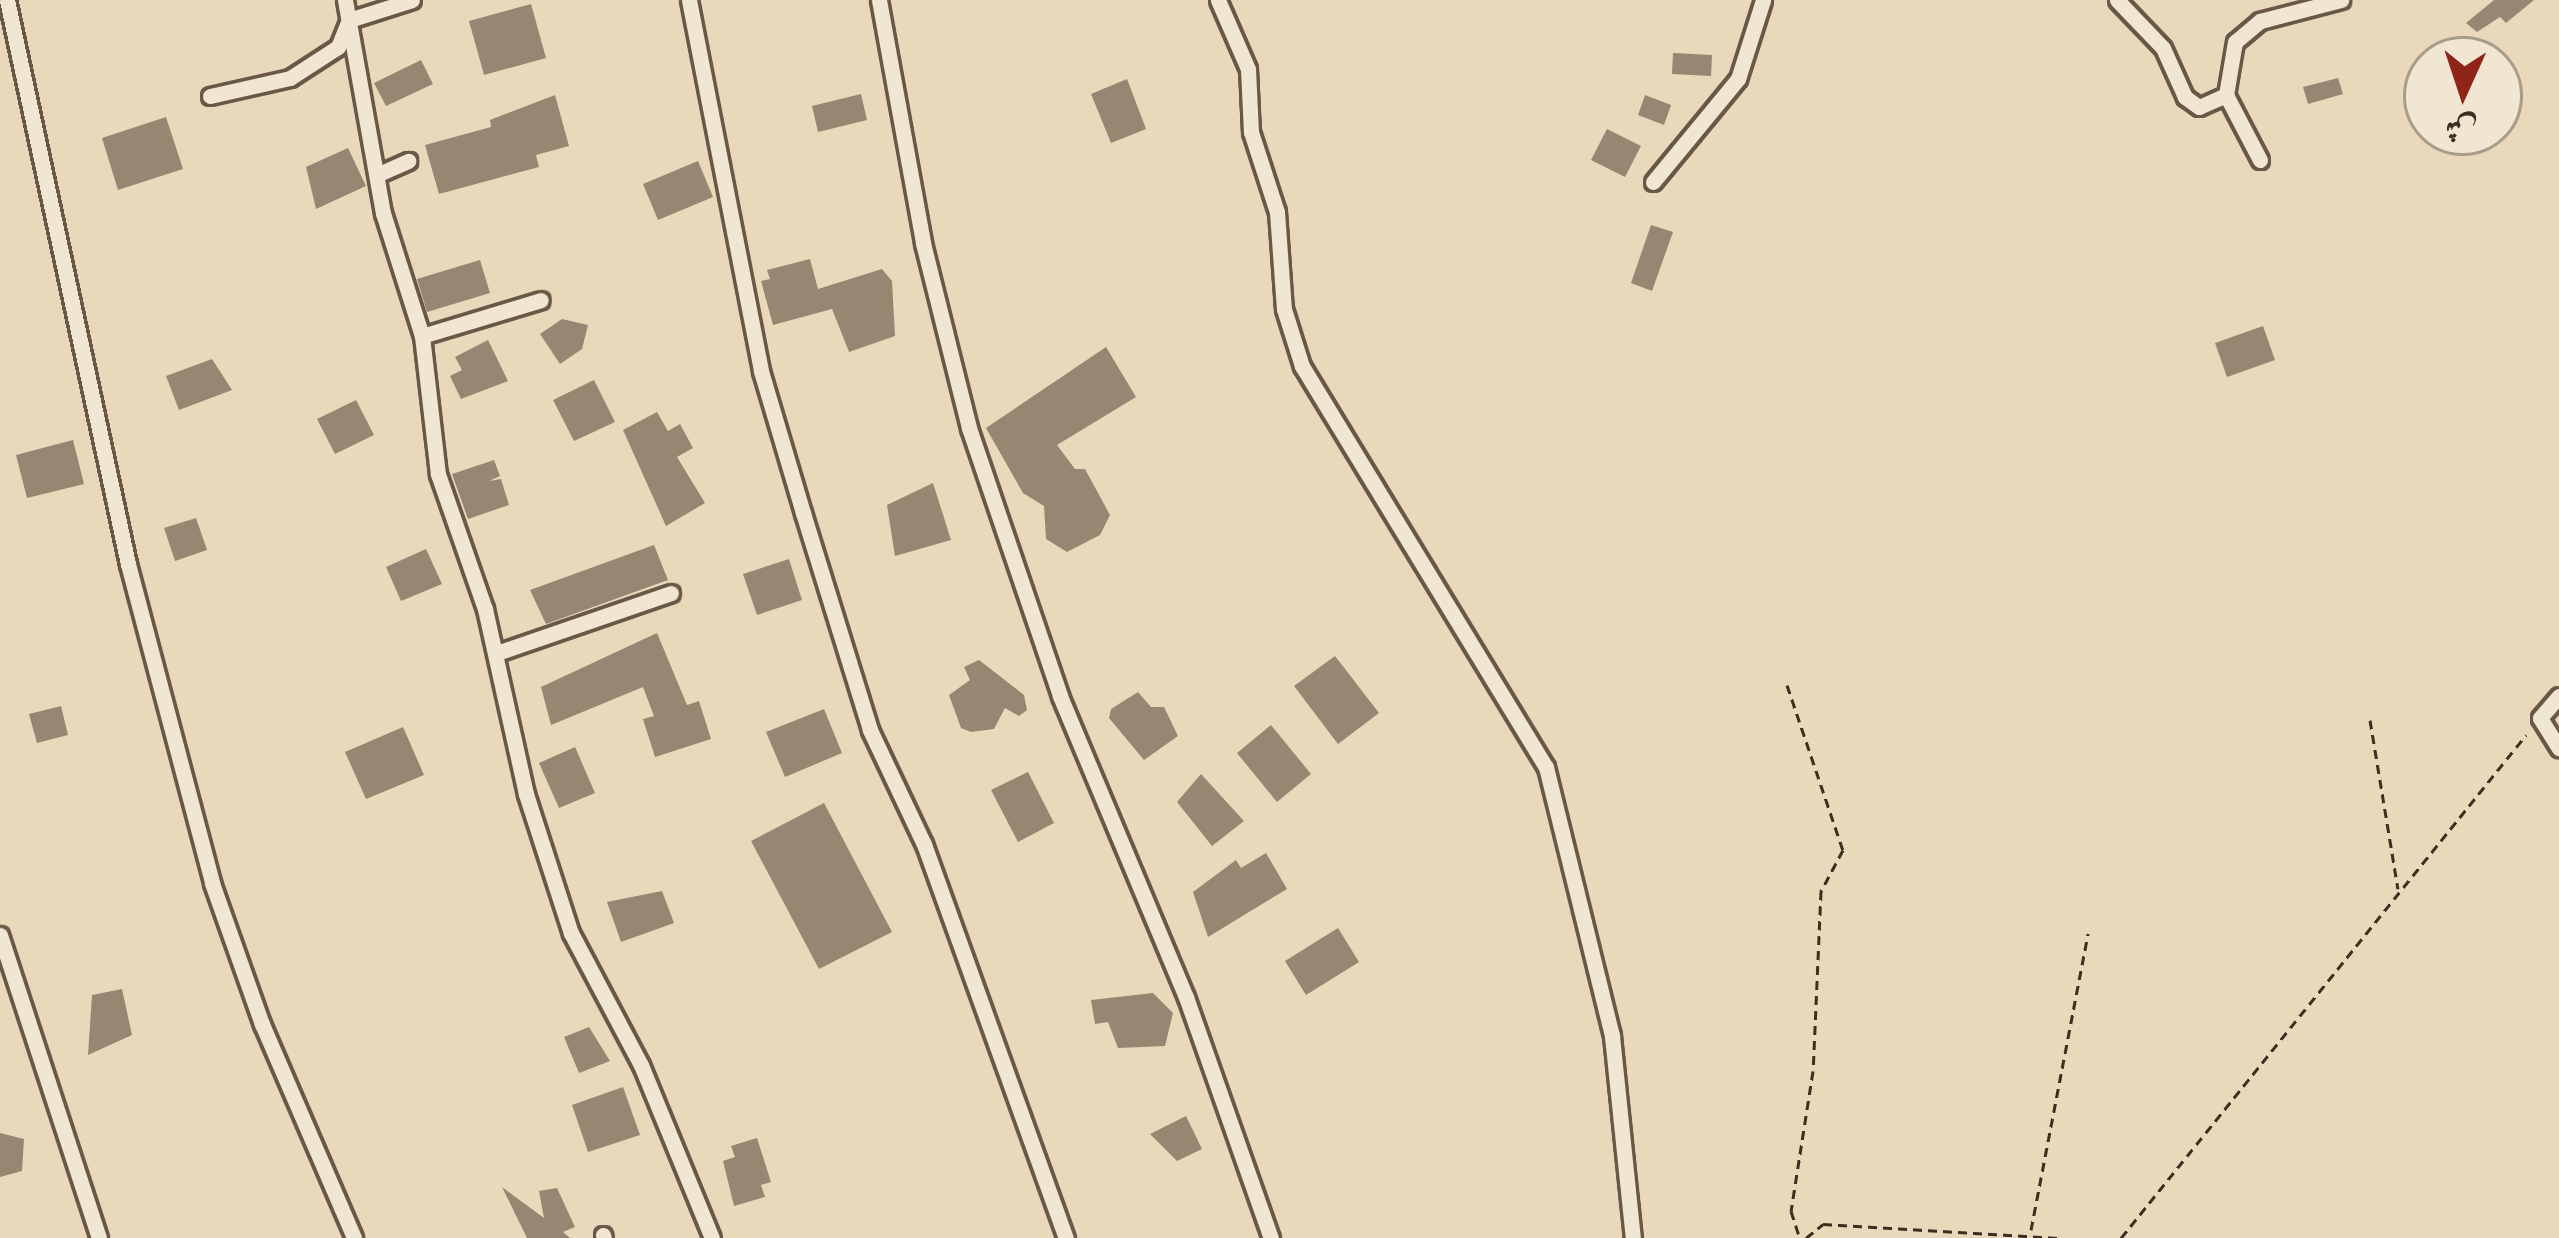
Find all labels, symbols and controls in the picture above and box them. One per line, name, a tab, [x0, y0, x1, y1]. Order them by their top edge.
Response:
north arrow	[2403, 36, 2523, 156]
text: ش	[2444, 106, 2479, 153]

